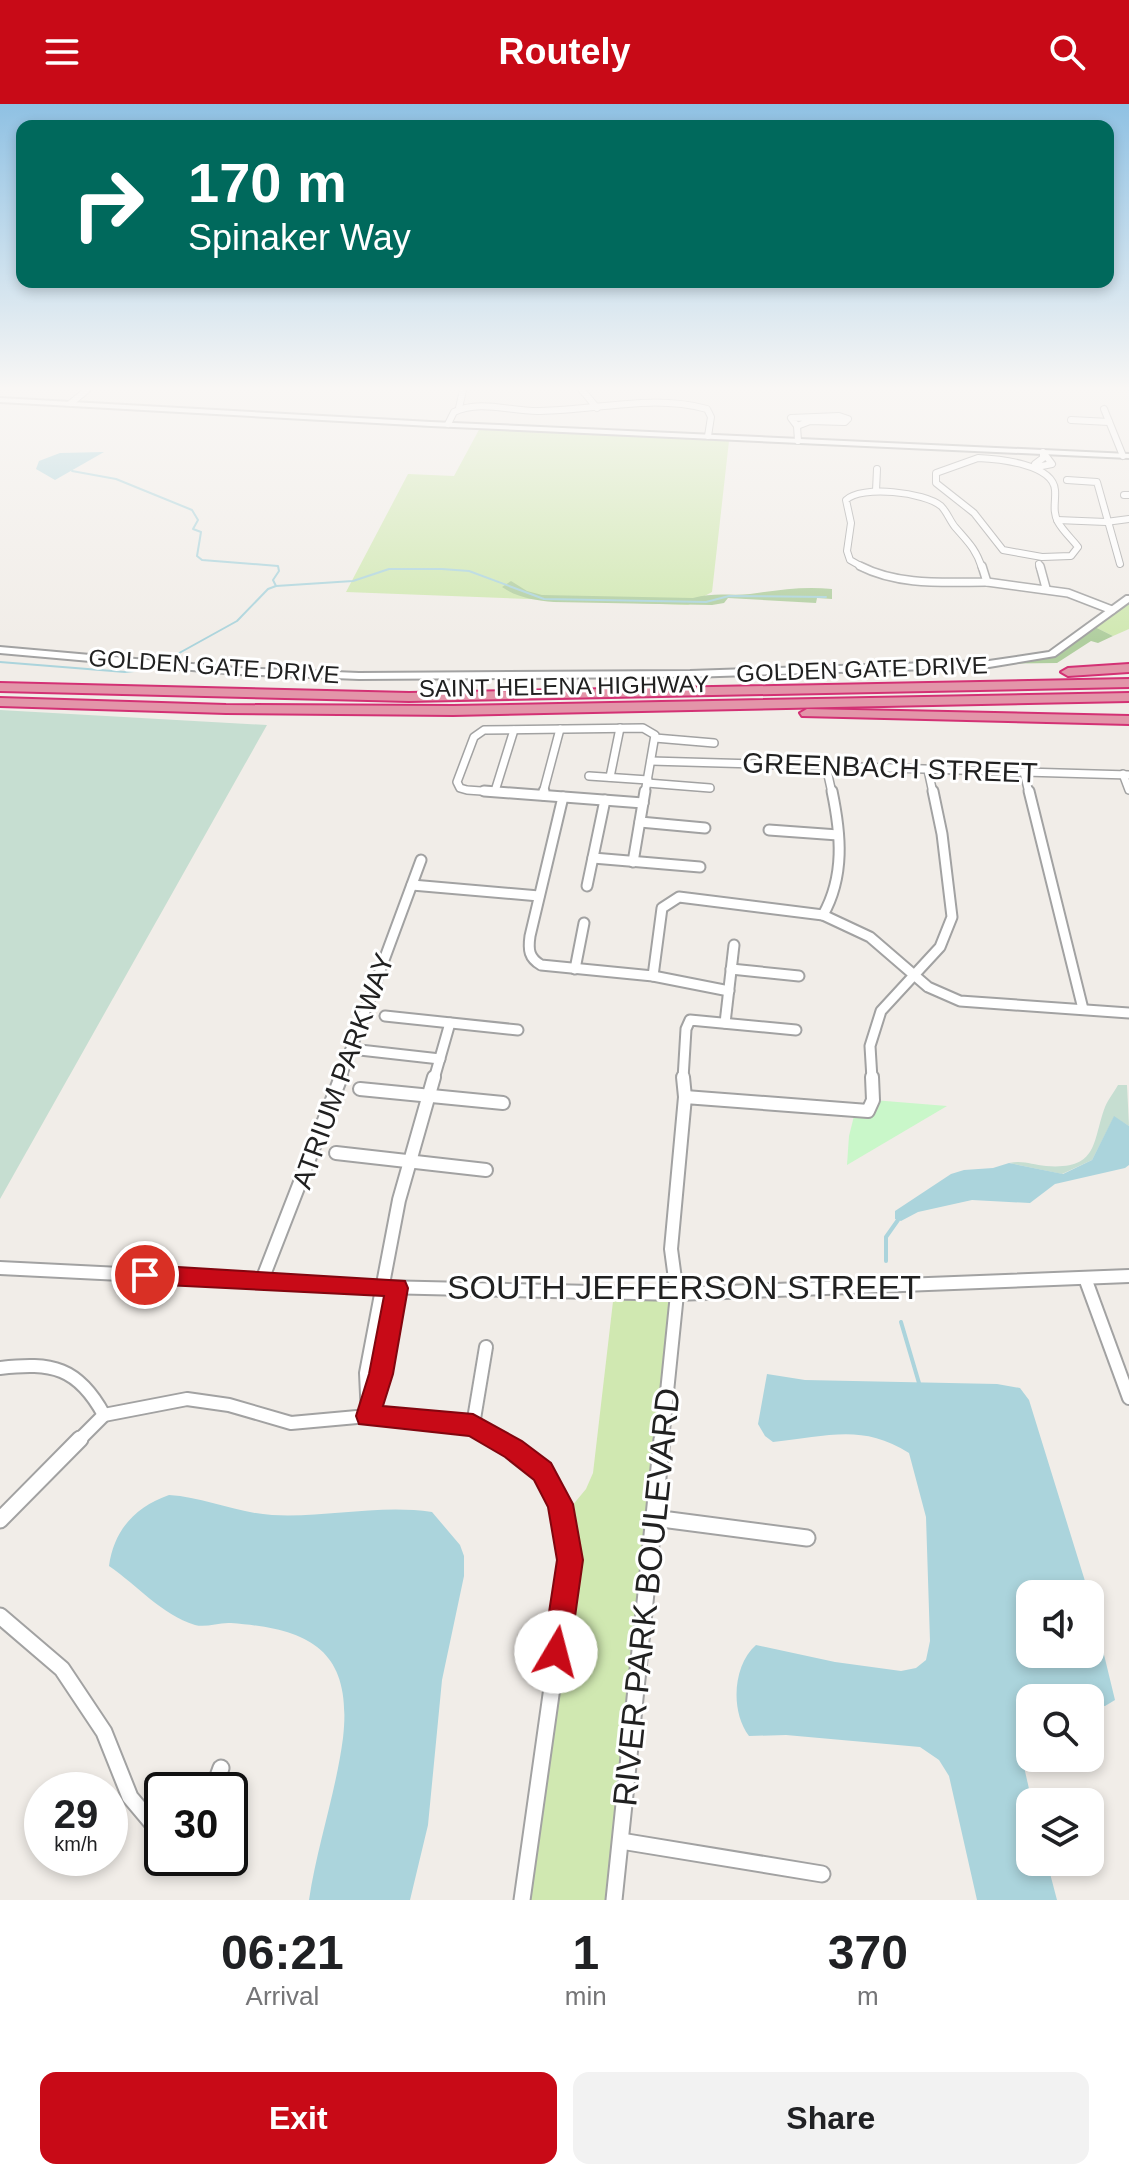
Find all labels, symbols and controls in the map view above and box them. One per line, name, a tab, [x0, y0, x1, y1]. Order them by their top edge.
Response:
icon: menu	[40, 30, 84, 74]
icon: search	[1045, 30, 1089, 74]
text: Routely	[498, 31, 631, 72]
text: 170 m	[188, 151, 347, 214]
icon: right	[56, 152, 160, 256]
text: Spinaker Way	[188, 217, 411, 258]
street label: GOLDEN GATE DRIVE	[88, 644, 340, 688]
street label: GOLDEN GATE DRIVE	[736, 651, 988, 687]
street label: SAINT HELENA HIGHWAY	[419, 670, 709, 702]
street label: GREENBACH STREET	[742, 747, 1038, 789]
street label: ATRIUM PARKWAY	[286, 949, 400, 1193]
pin	[111, 1241, 179, 1309]
icon: arrive	[123, 1253, 167, 1297]
street label: SOUTH JEFFERSON STREET	[447, 1268, 921, 1306]
street label: RIVER PARK BOULEVARD	[605, 1386, 687, 1808]
map controls	[1016, 1580, 1104, 1876]
button: sound	[1016, 1580, 1104, 1668]
position arrow	[514, 1610, 598, 1694]
button: search	[1016, 1684, 1104, 1772]
speed limit sign: 30	[144, 1772, 248, 1876]
button: layers	[1016, 1788, 1104, 1876]
text: 29	[54, 1792, 98, 1836]
text: km/h	[54, 1833, 98, 1855]
text: 06:21	[221, 1926, 344, 1979]
text: 1	[572, 1926, 599, 1979]
text: 370	[828, 1926, 908, 1979]
text: Arrival	[246, 1981, 319, 2011]
text: min	[565, 1981, 607, 2011]
text: m	[857, 1981, 879, 2011]
button: Exit	[40, 2072, 557, 2164]
button: Share	[573, 2072, 1089, 2164]

